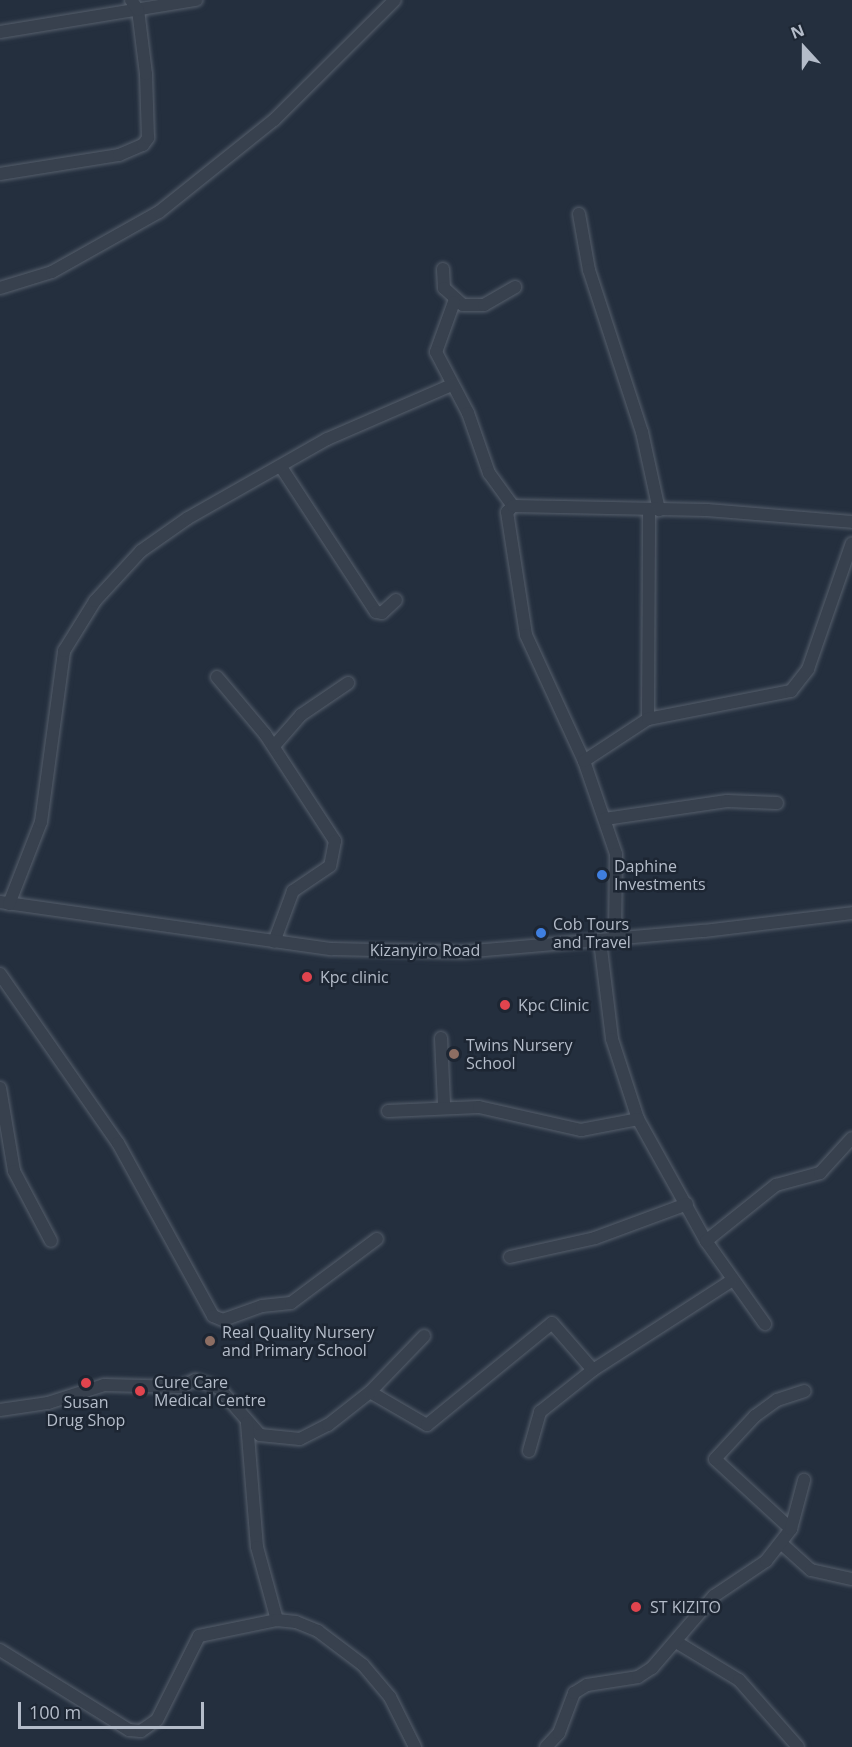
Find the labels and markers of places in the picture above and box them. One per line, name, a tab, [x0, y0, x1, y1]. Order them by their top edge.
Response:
place label: Daphine Investments	[614, 856, 706, 894]
marker: Daphine Investments	[595, 868, 609, 882]
place label: Cob Tours and Travel	[553, 914, 631, 952]
marker: Cob Tours and Travel	[534, 926, 548, 940]
place label: Kpc clinic	[320, 967, 389, 987]
marker: Kpc clinic	[298, 968, 316, 986]
place label: Kpc Clinic	[518, 995, 589, 1015]
marker: Kpc Clinic	[496, 996, 514, 1014]
place label: Twins Nursery School	[466, 1035, 572, 1073]
marker: Twins Nursery School	[447, 1047, 461, 1061]
place label: Real Quality Nursery and Primary School	[222, 1322, 375, 1360]
marker: Real Quality Nursery and Primary School	[203, 1334, 217, 1348]
place label: Cure Care Medical Centre	[154, 1372, 266, 1410]
marker: Susan Drug Shop	[79, 1376, 93, 1390]
marker: Cure Care Medical Centre	[131, 1382, 149, 1400]
place label: Susan Drug Shop	[47, 1392, 125, 1430]
place label: ST KIZITO	[650, 1597, 721, 1617]
marker: ST KIZITO	[627, 1598, 645, 1616]

